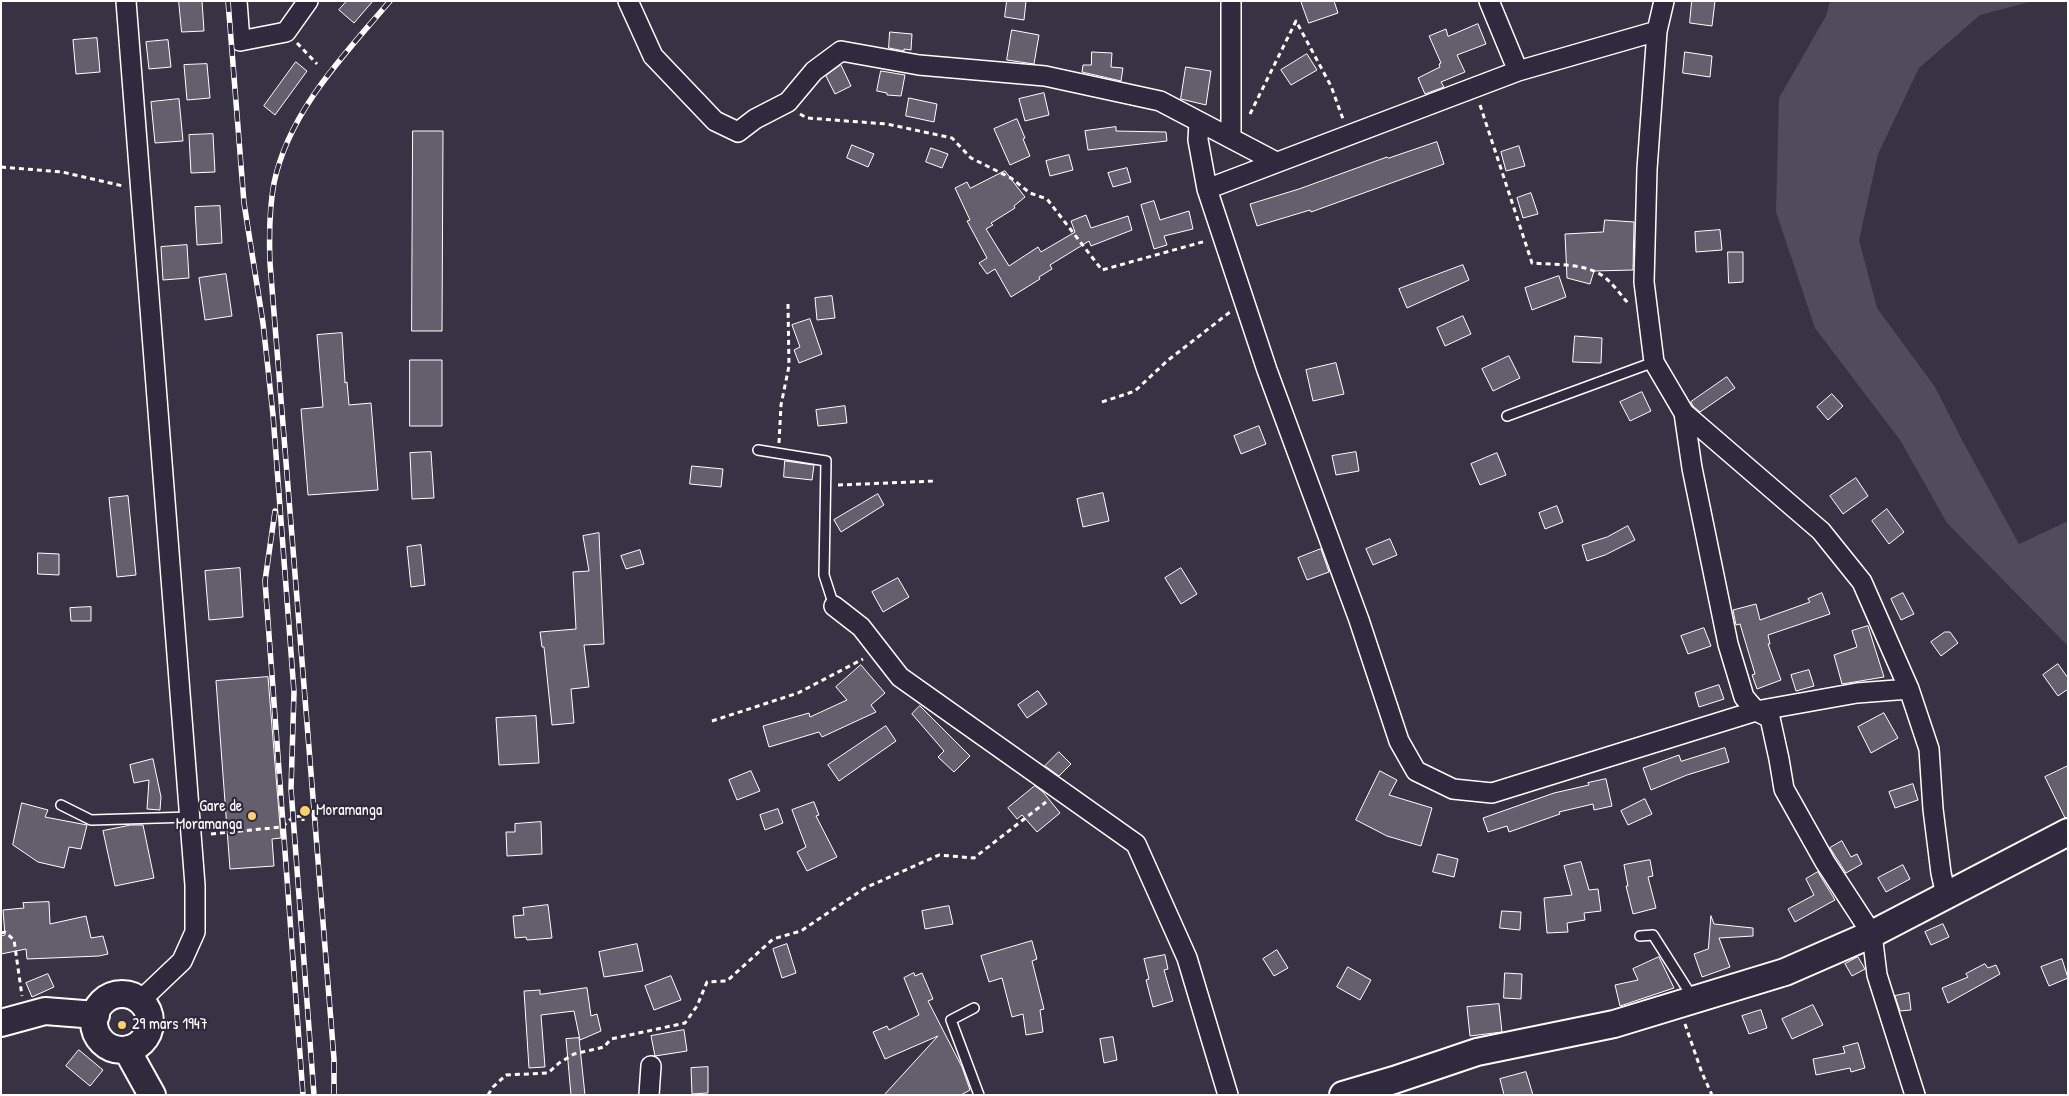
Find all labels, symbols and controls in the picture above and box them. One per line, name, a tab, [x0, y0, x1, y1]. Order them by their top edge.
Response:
place label: Gare de Moramanga	[176, 797, 242, 835]
place label: Moramanga	[316, 801, 382, 821]
marker: Moramanga	[298, 804, 312, 818]
marker: Gare de Moramanga	[246, 810, 258, 822]
place label: 29 mars 1947	[132, 1015, 208, 1035]
marker: 29 mars 1947	[116, 1019, 128, 1031]

